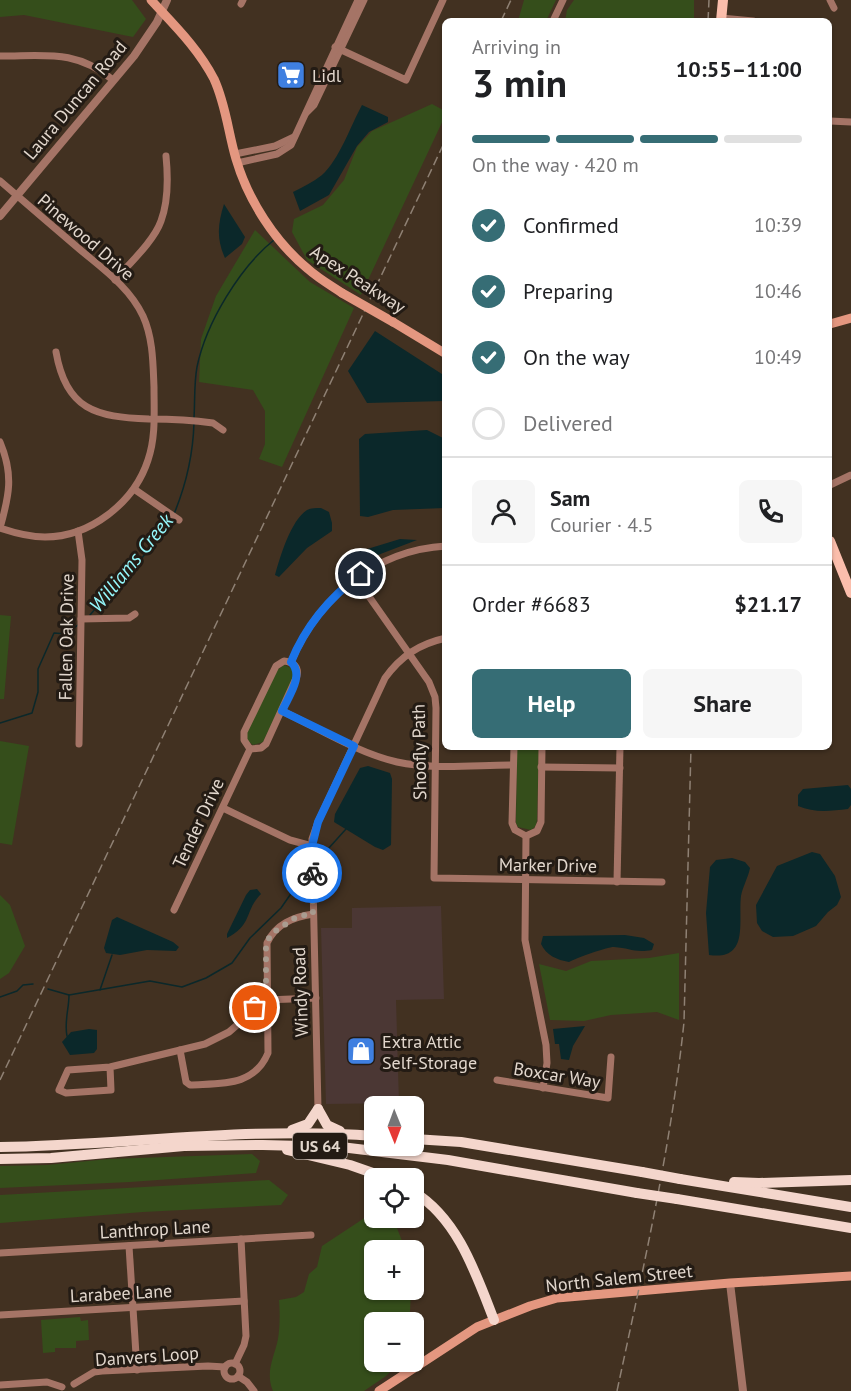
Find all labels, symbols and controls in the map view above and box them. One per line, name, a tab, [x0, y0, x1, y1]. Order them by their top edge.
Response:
text: Arriving in	[472, 34, 561, 60]
street label: Laura Duncan Road	[18, 36, 132, 164]
text: 10:55–11:00	[676, 55, 802, 83]
text: 3 min	[472, 57, 567, 108]
supermarket icon: Lidl	[275, 59, 307, 91]
place label: Lidl	[312, 64, 342, 87]
text: On the way · 420 m	[472, 152, 639, 178]
street label: Pinewood Drive	[33, 189, 139, 285]
icon: check	[472, 209, 505, 242]
text: Confirmed	[523, 211, 619, 239]
text: 10:39	[754, 212, 802, 238]
street label: Apex Peakway	[306, 240, 411, 319]
icon: check	[472, 275, 505, 308]
text: Preparing	[523, 277, 613, 305]
text: 10:46	[754, 278, 802, 304]
icon: check	[472, 341, 505, 374]
text: On the way	[523, 343, 630, 371]
text: 10:49	[754, 344, 802, 370]
text: Delivered	[523, 409, 613, 437]
button: person	[472, 480, 535, 543]
button: phone	[739, 480, 802, 543]
text: Sam	[550, 484, 590, 512]
water label: Williams Creek	[83, 508, 179, 618]
text: Courier · 4.5	[550, 512, 653, 538]
pin	[335, 548, 386, 599]
icon: home	[344, 557, 377, 590]
street label: Fallen Oak Drive	[53, 573, 79, 701]
text: Order #6683	[472, 590, 591, 618]
text: $21.17	[734, 590, 802, 618]
button: Help	[472, 669, 631, 738]
button: Share	[643, 669, 802, 738]
street label: Shoofly Path	[407, 704, 431, 800]
street label: Tender Drive	[167, 774, 229, 872]
courier	[282, 843, 342, 903]
street label: Marker Drive	[499, 853, 597, 877]
icon: bike	[296, 857, 329, 890]
street label: Windy Road	[287, 947, 313, 1037]
pin	[229, 982, 280, 1033]
icon: bag	[238, 991, 271, 1024]
place label: Extra Attic Self-Storage	[382, 1030, 477, 1074]
shop icon: Extra Attic Self-Storage	[345, 1035, 377, 1067]
street label: Boxcar Way	[512, 1057, 603, 1093]
north arrow	[364, 1096, 424, 1156]
map controls	[364, 1096, 424, 1372]
road number: US 64	[293, 1133, 347, 1159]
button: locate	[364, 1168, 424, 1228]
street label: Lanthrop Lane	[99, 1215, 211, 1243]
button: +	[364, 1240, 424, 1300]
street label: North Salem Street	[544, 1259, 694, 1297]
street label: Larabee Lane	[69, 1279, 173, 1307]
button: −	[364, 1312, 424, 1372]
street label: Danvers Loop	[94, 1341, 200, 1371]

